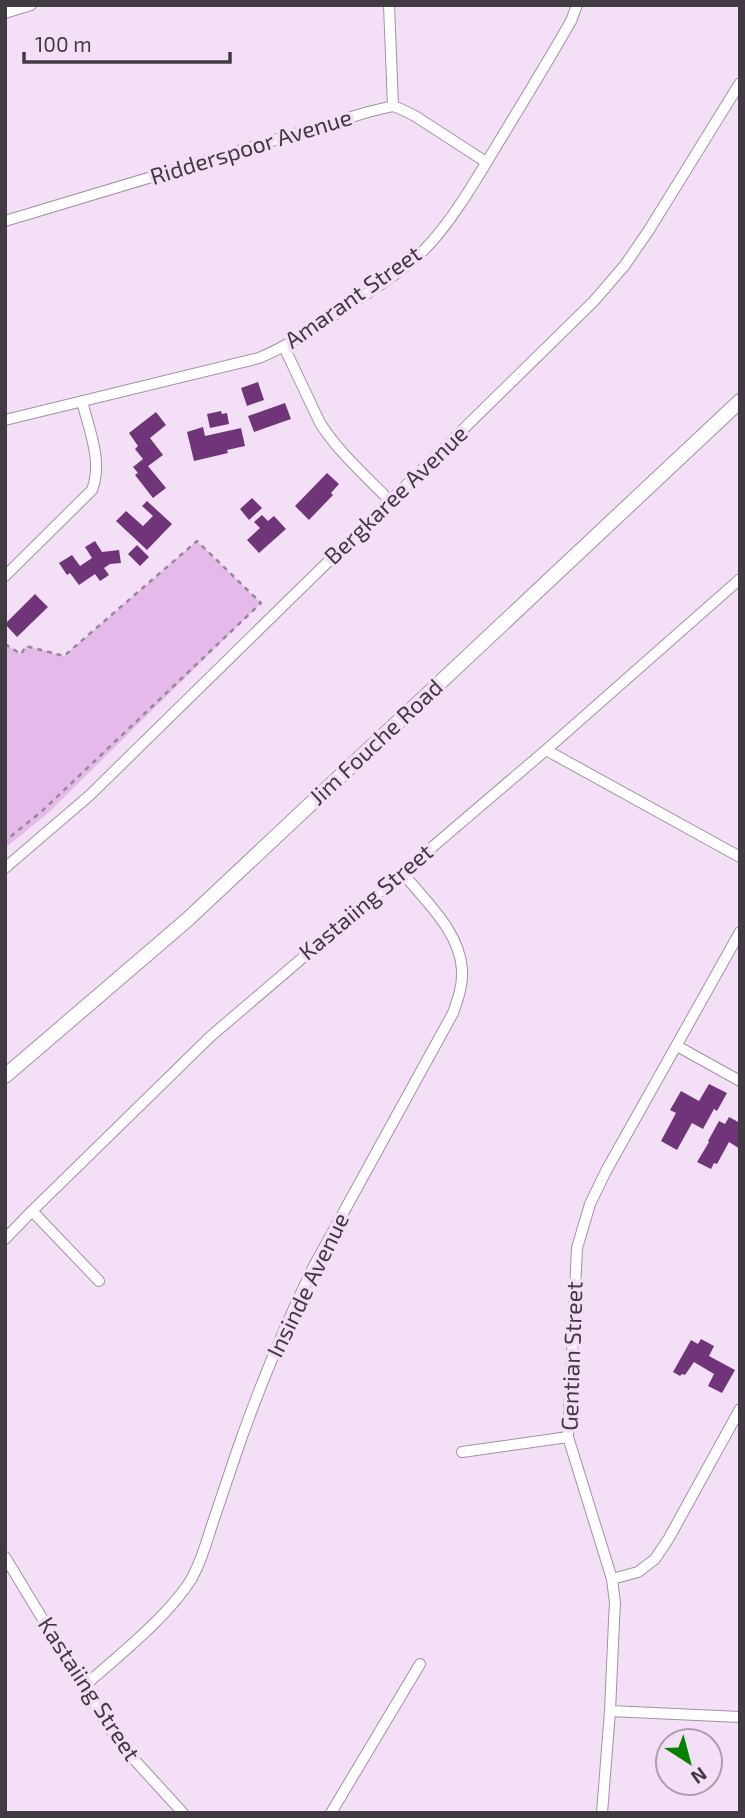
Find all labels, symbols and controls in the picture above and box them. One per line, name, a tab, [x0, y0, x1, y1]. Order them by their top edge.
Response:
scale bar	[24, 21, 231, 65]
text: 100 m	[35, 31, 92, 56]
street label: Ridderspoor Avenue	[146, 102, 355, 190]
street label: Amarant Street	[279, 239, 426, 354]
street label: Bergkaree Avenue	[318, 419, 473, 570]
street label: Jim Fouche Road	[303, 672, 448, 810]
street label: Kastaiing Street	[293, 837, 438, 965]
street label: Insinde Avenue	[260, 1208, 354, 1361]
street label: Gentian Street	[554, 1280, 588, 1431]
street label: Kastaiing Street	[33, 1611, 147, 1766]
north arrow	[654, 1727, 724, 1797]
text: N	[687, 1763, 712, 1789]

